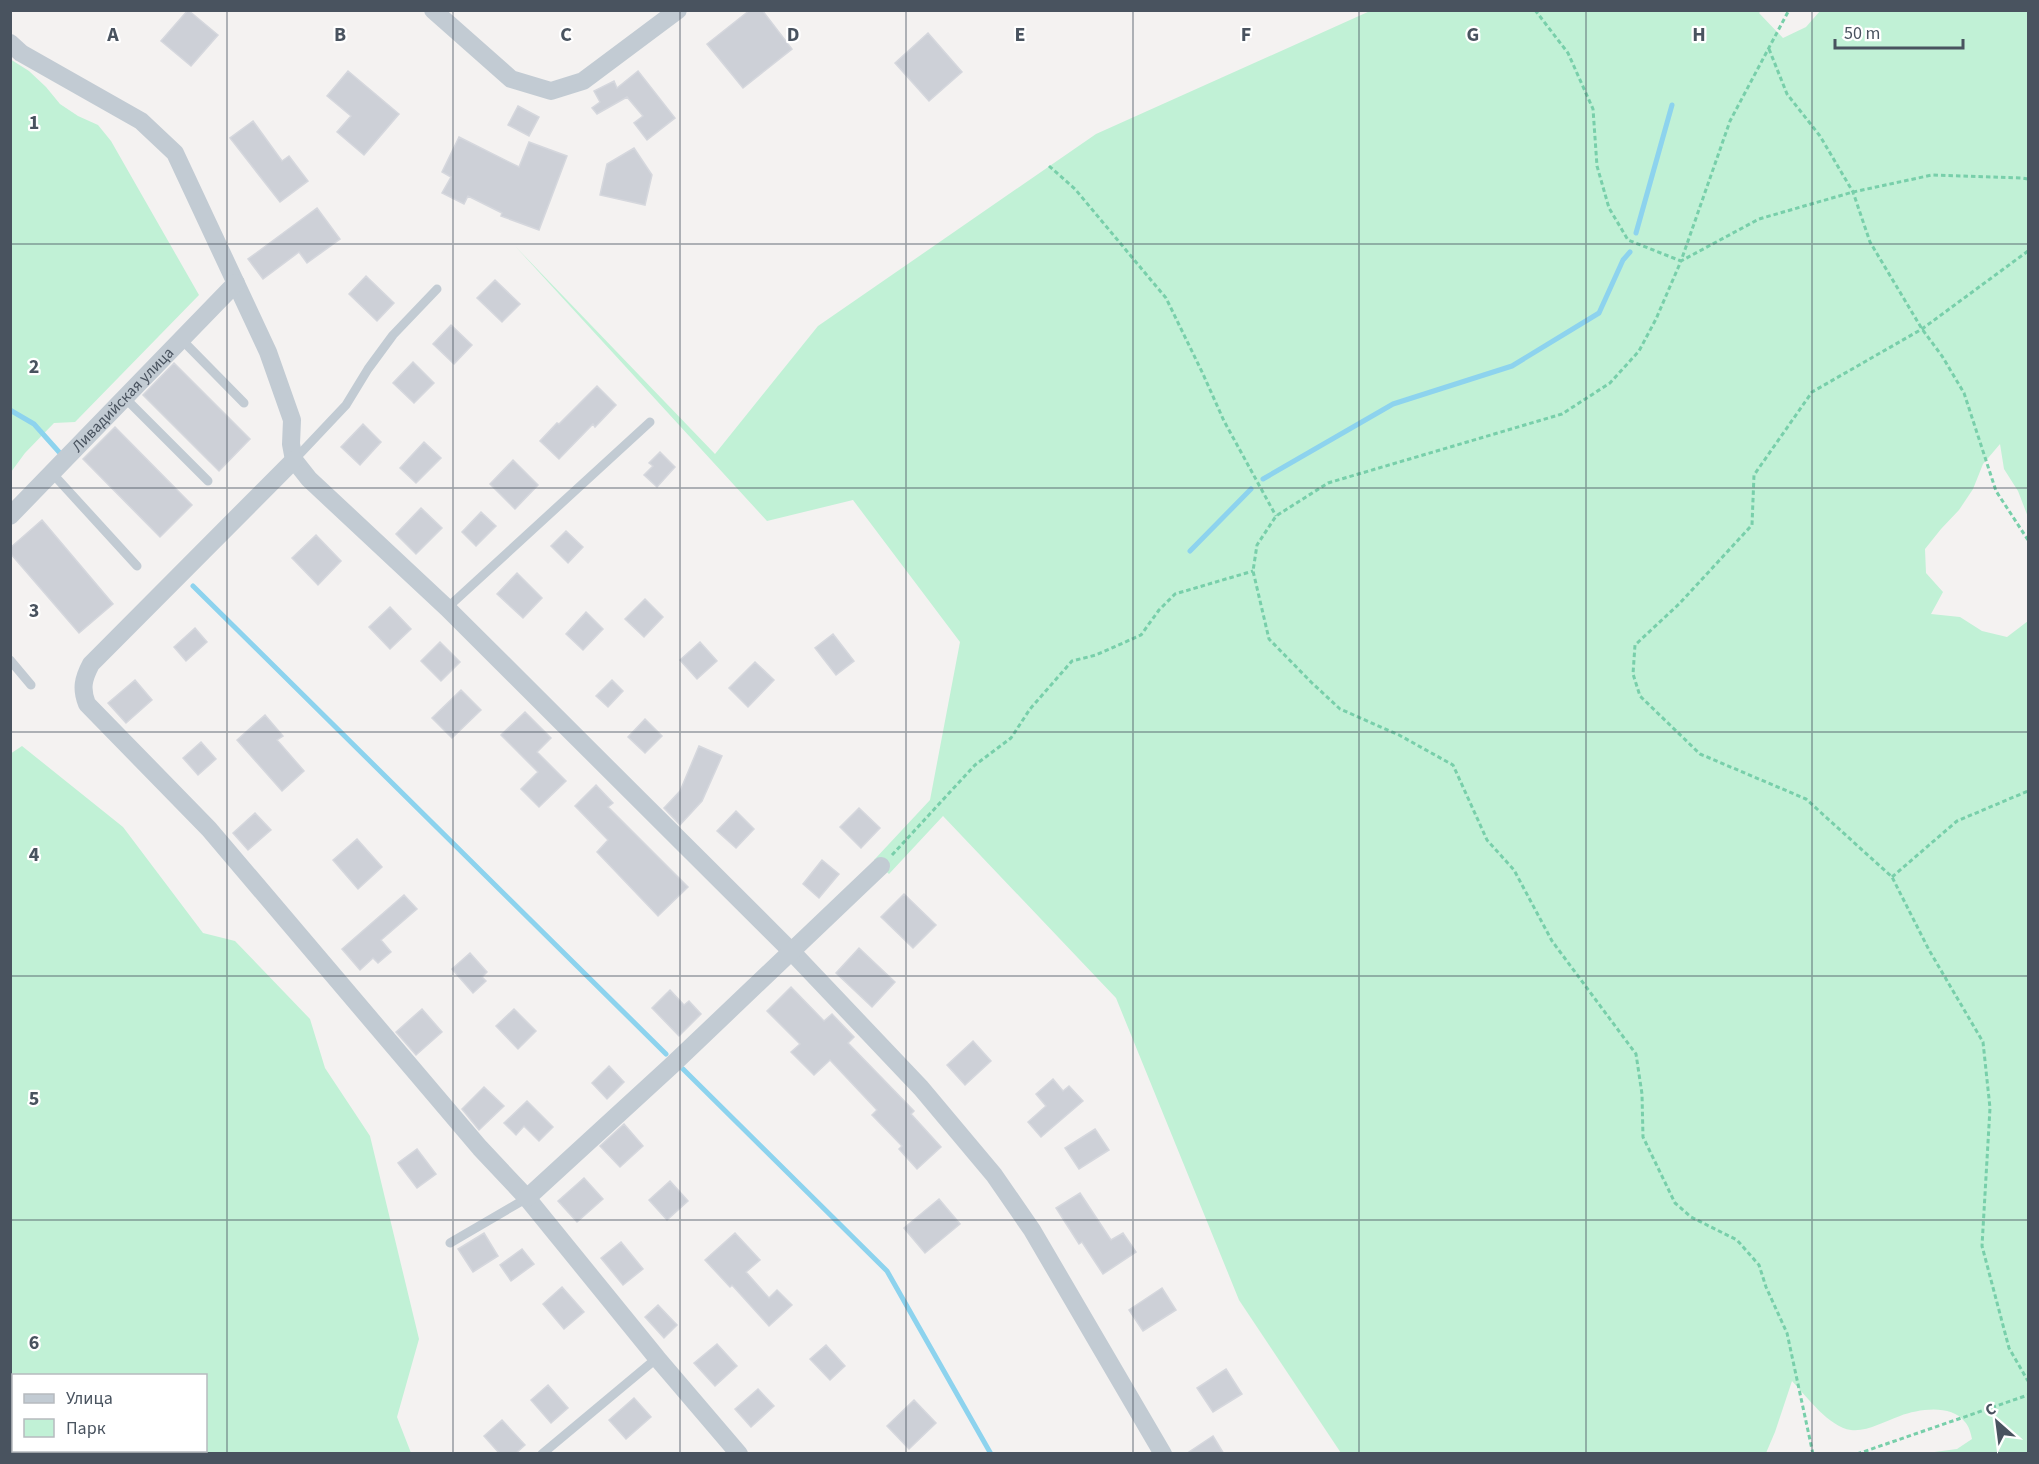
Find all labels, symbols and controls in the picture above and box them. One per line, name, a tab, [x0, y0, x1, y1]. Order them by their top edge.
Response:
scale bar	[1835, 12, 1962, 50]
text: A	[106, 21, 119, 49]
text: B	[334, 21, 346, 49]
text: C	[560, 21, 572, 49]
text: D	[787, 21, 799, 49]
text: E	[1015, 21, 1025, 49]
text: F	[1241, 21, 1251, 49]
text: G	[1467, 21, 1479, 49]
text: H	[1692, 21, 1706, 49]
text: 50 m	[1844, 21, 1880, 46]
text: 1	[29, 109, 39, 137]
street label: Ливадийская улица	[67, 342, 179, 457]
text: 2	[29, 353, 39, 381]
text: 3	[29, 597, 39, 625]
text: 4	[29, 841, 40, 869]
text: 5	[29, 1085, 39, 1113]
text: 6	[29, 1329, 39, 1357]
legend	[12, 1374, 207, 1452]
text: Улица	[66, 1386, 113, 1411]
north arrow	[1967, 1392, 2027, 1452]
text: С	[1981, 1398, 2000, 1422]
text: Парк	[66, 1416, 106, 1441]

